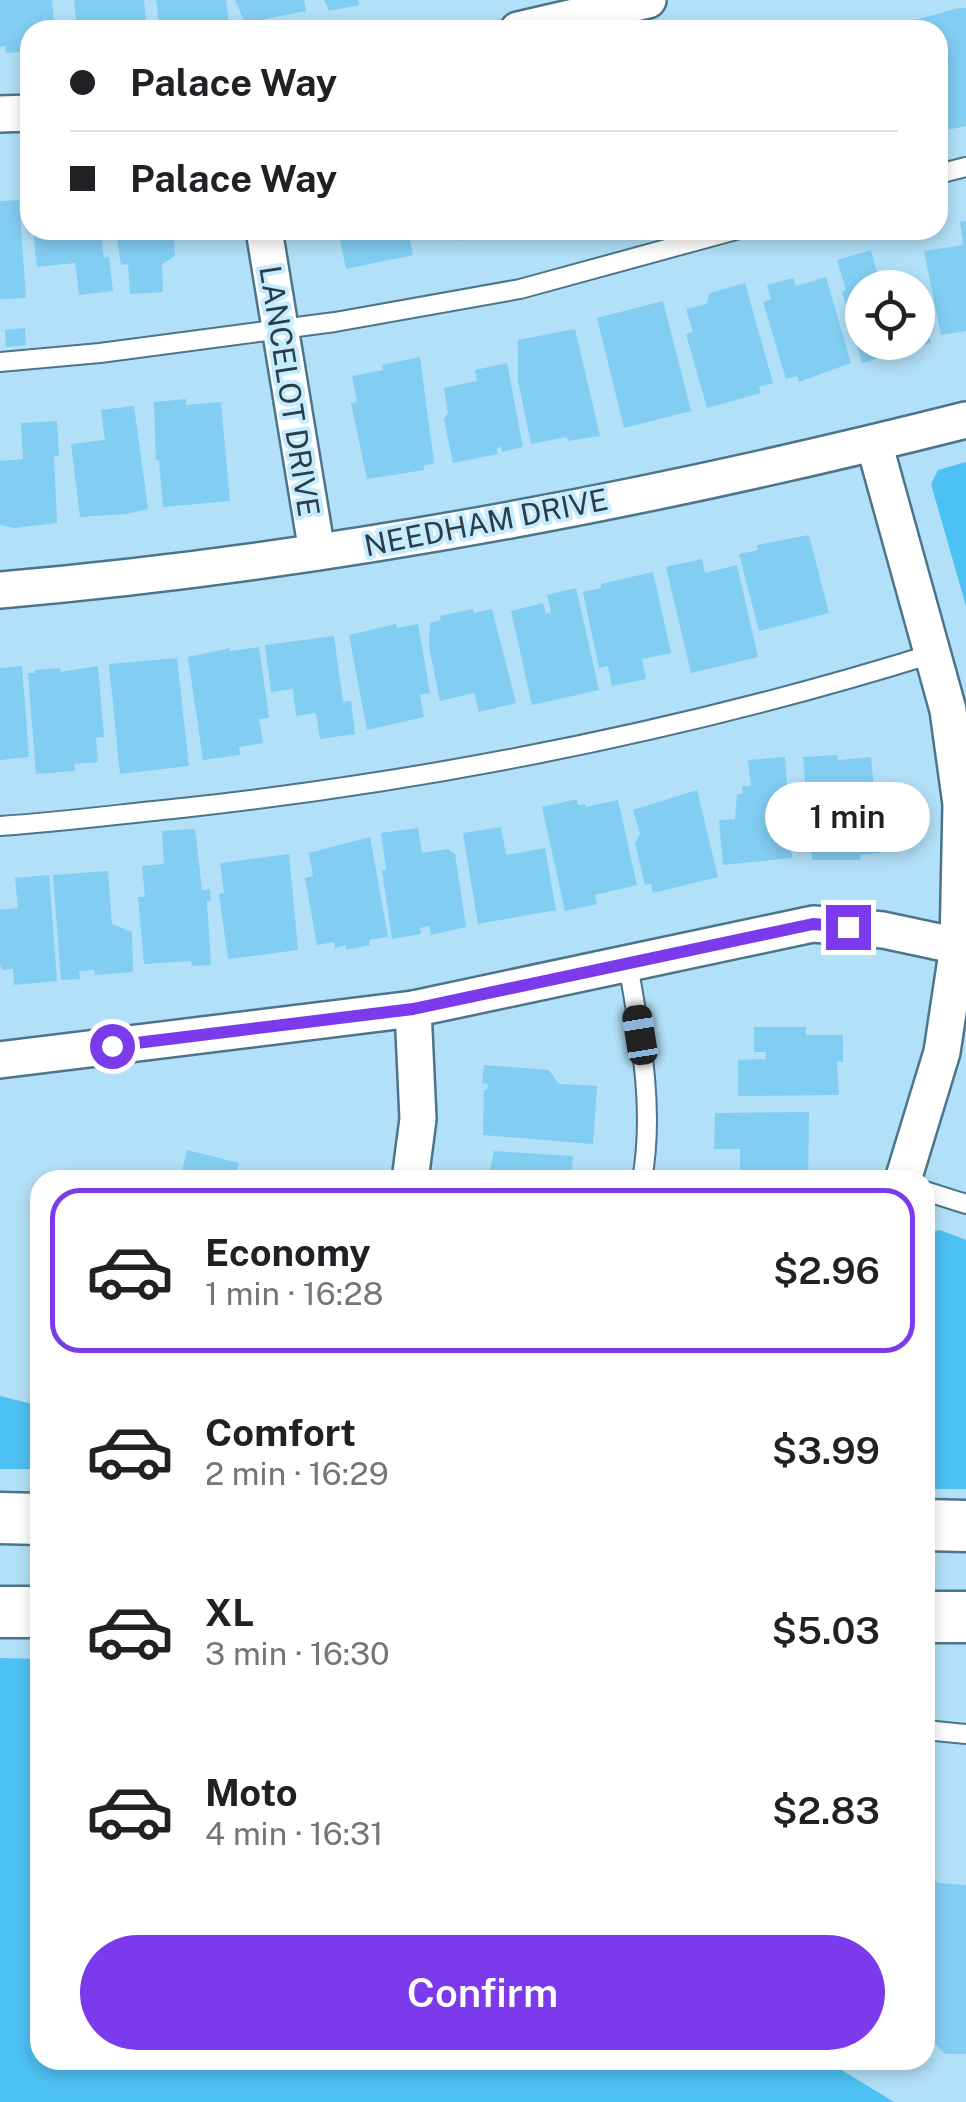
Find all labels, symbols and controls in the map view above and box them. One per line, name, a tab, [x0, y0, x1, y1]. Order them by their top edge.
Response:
text: Palace Way	[130, 60, 337, 105]
text: Palace Way	[130, 156, 337, 201]
street label: LANCELOT DRIVE	[252, 263, 328, 519]
map controls	[845, 270, 935, 360]
button: locate	[845, 270, 935, 360]
street label: NEEDHAM DRIVE	[361, 481, 611, 563]
callout: 1 min	[766, 782, 930, 852]
text: 1 min	[809, 798, 886, 835]
route end	[826, 905, 871, 950]
car	[620, 1003, 660, 1067]
route start	[90, 1024, 135, 1069]
icon: car	[85, 1226, 175, 1316]
text: Economy	[205, 1230, 371, 1275]
text: $2.96	[773, 1248, 880, 1293]
text: 1 min · 16:28	[205, 1275, 383, 1312]
icon: car	[85, 1406, 175, 1496]
text: Comfort	[205, 1410, 356, 1455]
text: $3.99	[772, 1428, 880, 1473]
text: 2 min · 16:29	[205, 1455, 389, 1492]
icon: car	[85, 1586, 175, 1676]
text: XL	[205, 1590, 254, 1635]
text: $5.03	[772, 1608, 880, 1653]
text: 3 min · 16:30	[205, 1635, 390, 1672]
icon: car	[85, 1766, 175, 1856]
text: Moto	[205, 1770, 298, 1815]
text: $2.83	[772, 1788, 880, 1833]
text: 4 min · 16:31	[205, 1815, 383, 1852]
button: Confirm	[80, 1935, 885, 2050]

